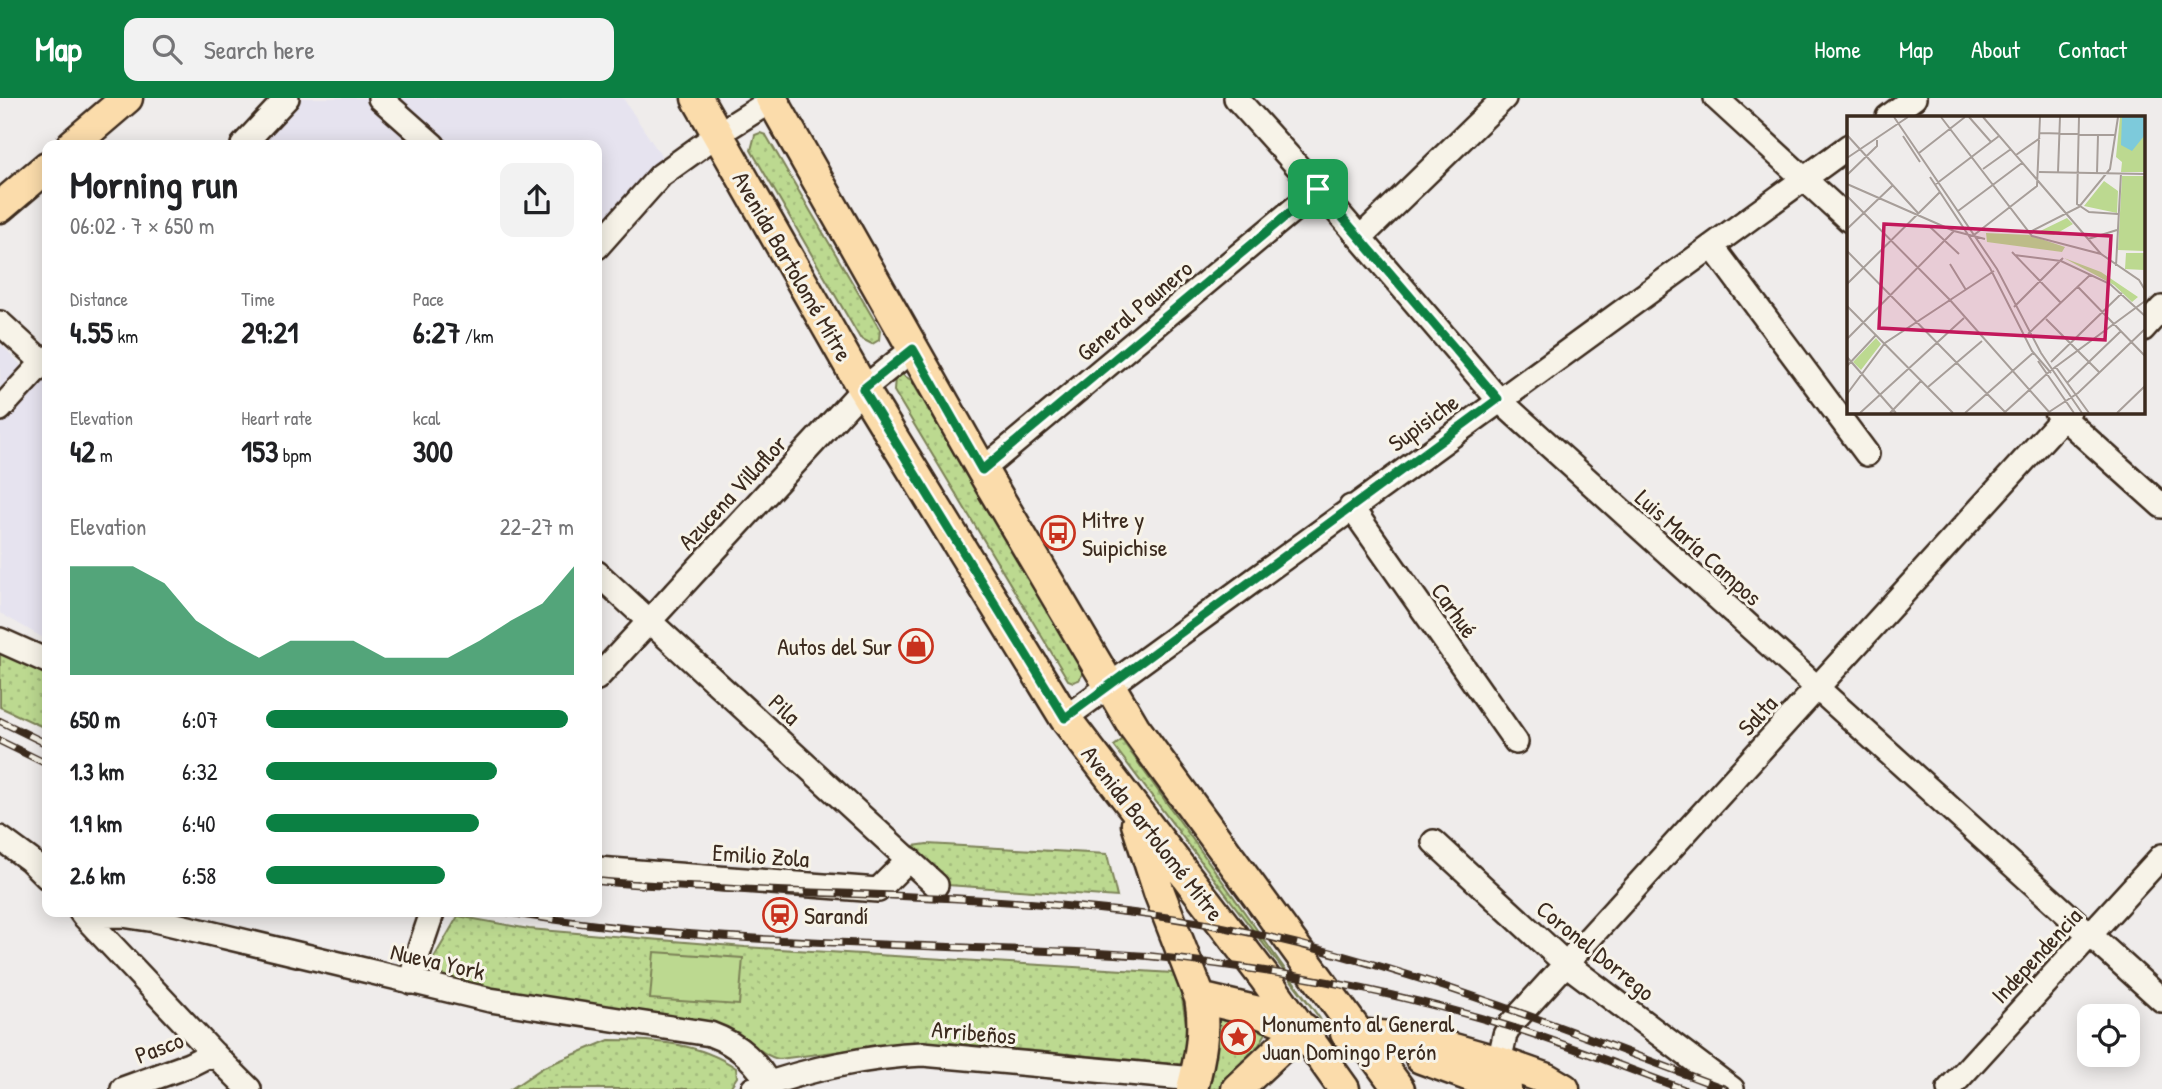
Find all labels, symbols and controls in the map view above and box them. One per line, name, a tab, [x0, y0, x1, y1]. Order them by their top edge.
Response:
search box	[124, 18, 614, 81]
text: Map	[35, 27, 82, 71]
icon: search	[148, 30, 186, 68]
text: Search here	[204, 32, 315, 67]
text: Home	[1814, 33, 1861, 65]
text: Map	[1899, 33, 1933, 65]
text: About	[1971, 33, 2020, 65]
text: Contact	[2058, 33, 2127, 65]
inset map	[1847, 116, 2144, 413]
text: Morning run	[70, 158, 238, 210]
pin	[1288, 159, 1348, 219]
button: share	[500, 163, 574, 237]
street label: Avenida Bartolomé Mitre	[726, 165, 861, 367]
icon: arrive	[1299, 170, 1337, 208]
text: 06:02 · 7 × 650 m	[70, 210, 214, 241]
street label: General Paunero	[1069, 252, 1199, 368]
text: Distance	[70, 286, 128, 312]
text: Time	[241, 286, 275, 312]
text: Pace	[413, 286, 444, 312]
text: 4.55	[70, 312, 113, 352]
text: 29:21	[241, 312, 298, 352]
text: 6:27	[413, 312, 460, 352]
text: km	[113, 323, 138, 349]
text: /km	[460, 323, 494, 349]
street label: Supisiche	[1381, 385, 1465, 458]
text: Elevation	[70, 405, 133, 431]
text: Heart rate	[241, 405, 312, 431]
text: kcal	[413, 405, 440, 431]
street label: Azucena Villaflor	[670, 428, 794, 556]
text: 42	[70, 431, 95, 471]
text: 153	[241, 431, 278, 471]
text: 300	[413, 431, 453, 471]
text: m	[95, 442, 113, 468]
text: bpm	[278, 442, 312, 468]
street label: Luis María Campos	[1629, 482, 1769, 612]
place label: Mitre y Suipichise	[1082, 503, 1168, 563]
text: Elevation	[70, 511, 146, 542]
text: 22–27 m	[500, 511, 574, 542]
bus stop icon: Mitre y Suipichise	[1039, 514, 1077, 552]
street label: Carhué	[1424, 576, 1486, 645]
shop icon: Autos del Sur	[897, 627, 935, 665]
place label: Autos del Sur	[777, 630, 892, 662]
street label: Pila	[762, 686, 808, 732]
street label: Salta	[1730, 688, 1784, 742]
text: 650 m	[70, 704, 120, 735]
text: 6:07	[182, 704, 218, 735]
street label: Avenida Bartolomé Mitre	[1074, 739, 1232, 928]
text: 1.3 km	[70, 756, 124, 787]
text: 6:32	[182, 756, 218, 787]
text: 1.9 km	[70, 808, 122, 839]
text: 6:40	[182, 808, 215, 839]
street label: Emilio Zola	[712, 836, 810, 874]
text: 2.6 km	[70, 860, 125, 891]
text: 6:58	[182, 860, 216, 891]
street label: Coronel Dorrego	[1530, 892, 1662, 1008]
station icon: Sarandí	[761, 896, 799, 934]
place label: Sarandí	[804, 899, 869, 931]
street label: Independencia	[1983, 900, 2089, 1010]
street label: Nueva York	[388, 935, 488, 987]
map controls	[2077, 1004, 2140, 1067]
button: locate	[2077, 1004, 2140, 1067]
place label: Monumento al General Juan Domingo Perón	[1262, 1007, 1455, 1067]
street label: Arribeños	[930, 1012, 1018, 1052]
place icon: Monumento al General Juan Domingo Perón	[1219, 1018, 1257, 1056]
street label: Pasco	[130, 1023, 188, 1071]

